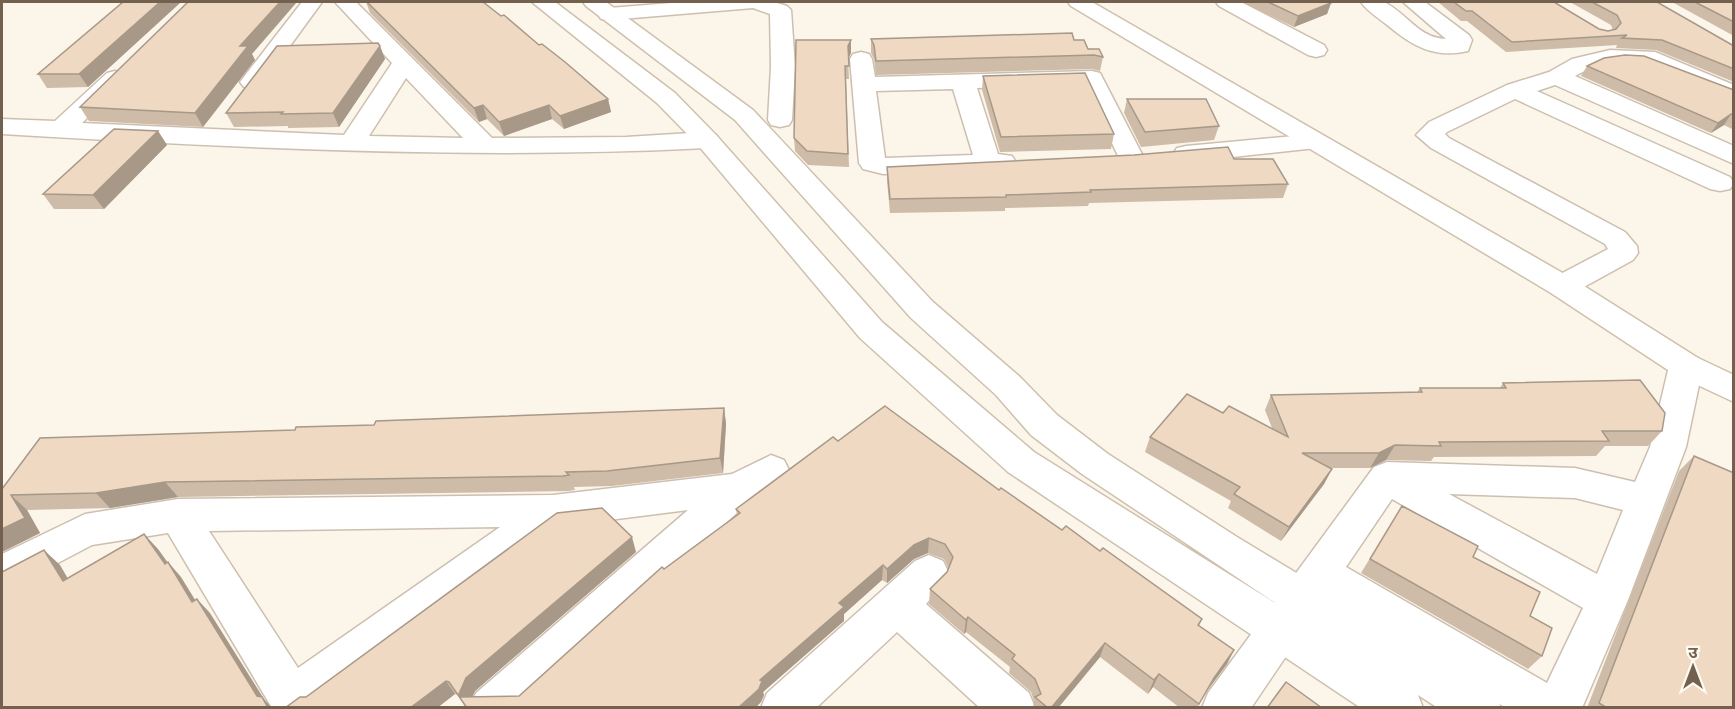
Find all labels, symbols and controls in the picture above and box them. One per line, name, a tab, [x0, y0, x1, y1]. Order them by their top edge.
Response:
north arrow	[1663, 637, 1723, 697]
text: उ	[1688, 642, 1698, 662]

